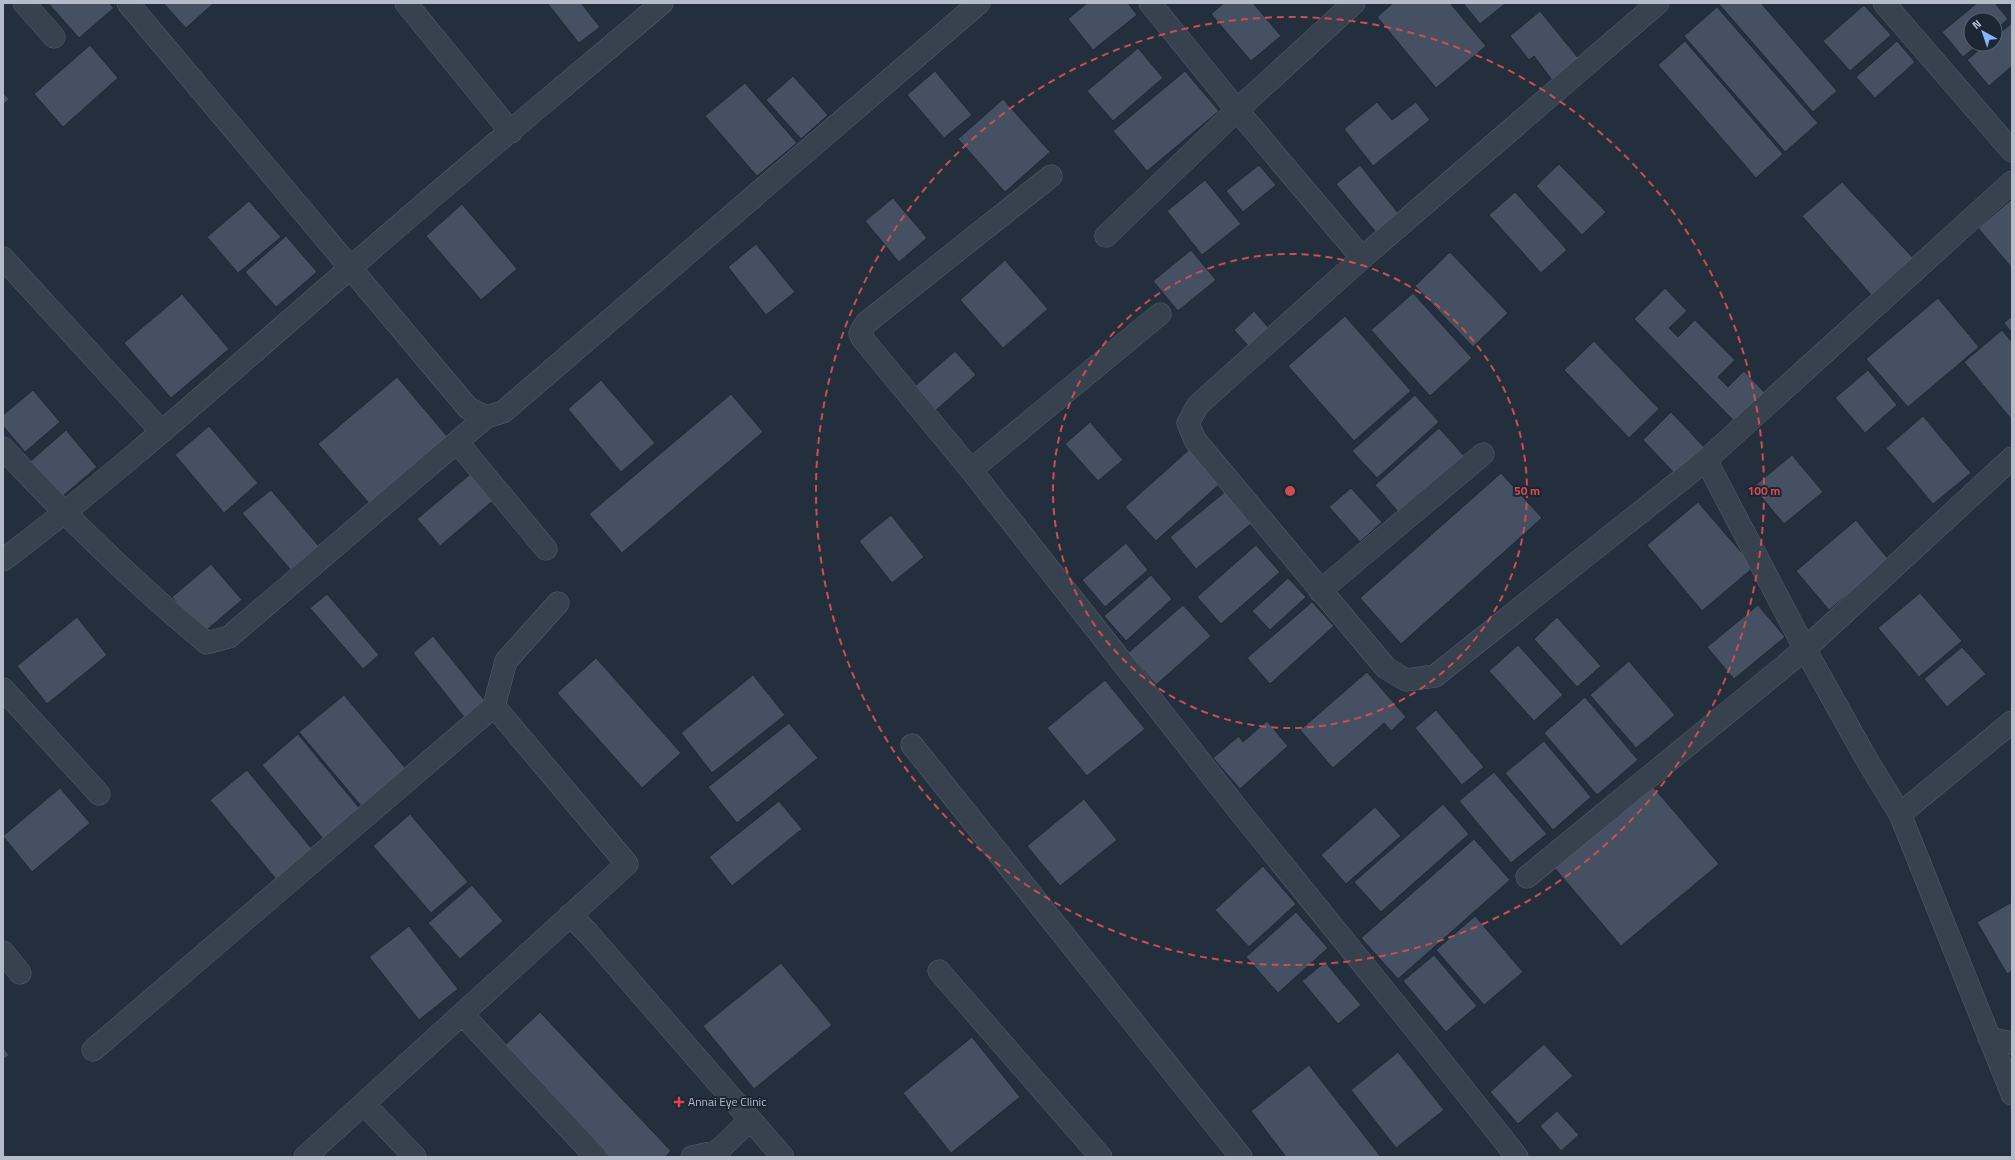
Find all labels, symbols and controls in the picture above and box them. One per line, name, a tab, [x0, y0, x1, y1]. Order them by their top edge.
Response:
north arrow	[1963, 12, 2003, 52]
text: N	[1969, 16, 1985, 33]
text: 50 m	[1514, 481, 1540, 500]
text: 100 m	[1748, 481, 1780, 500]
centre of rings	[1283, 484, 1297, 498]
place label: Annai Eye Clinic	[688, 1092, 766, 1111]
marker: Annai Eye Clinic	[673, 1096, 685, 1108]

